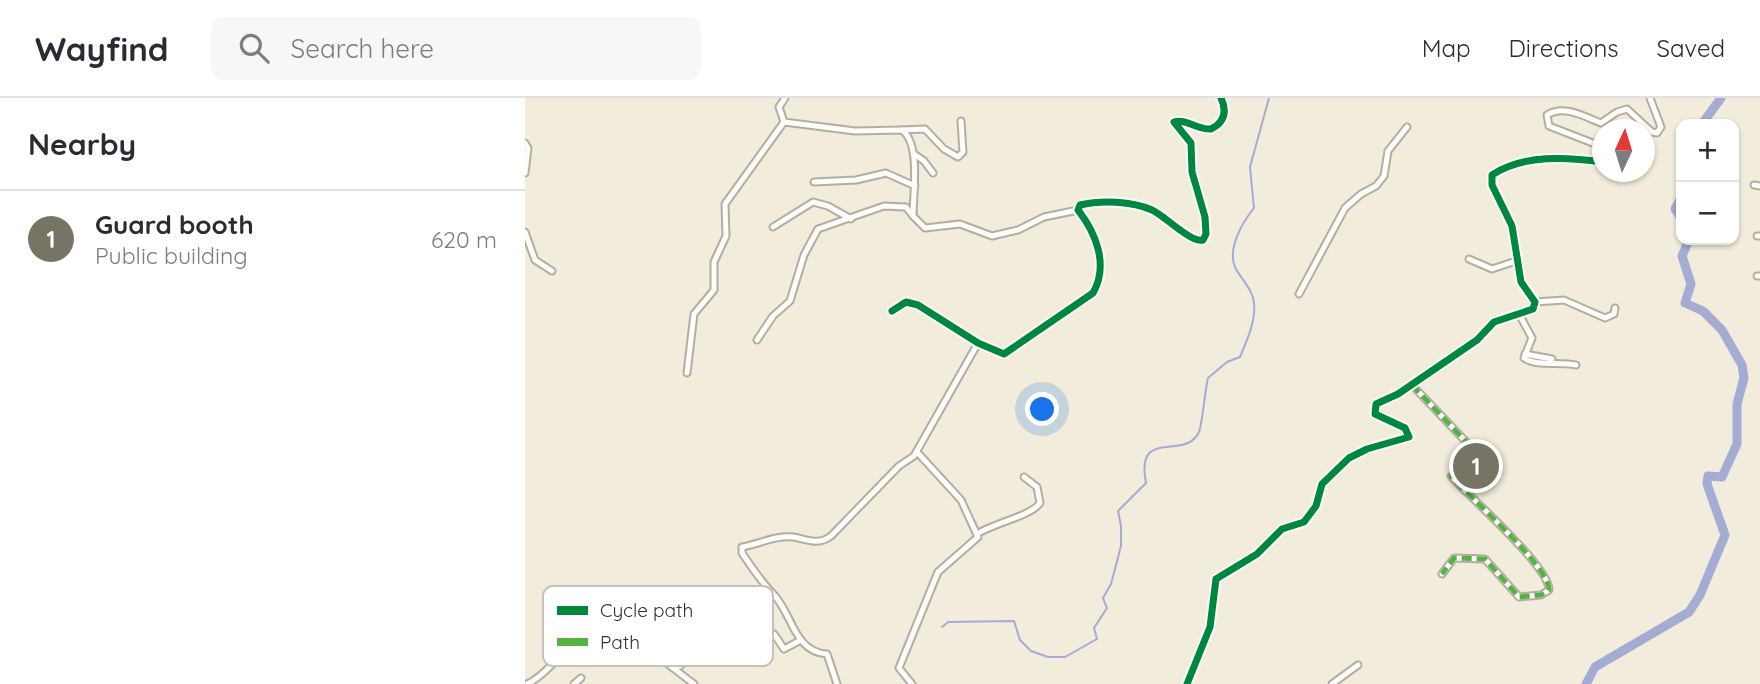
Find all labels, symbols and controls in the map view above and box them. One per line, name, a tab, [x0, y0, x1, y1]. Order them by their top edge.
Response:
search box	[211, 17, 701, 80]
text: Wayfind	[35, 28, 169, 69]
icon: search	[235, 29, 273, 67]
text: Search here	[291, 32, 434, 65]
text: Map	[1422, 33, 1471, 63]
text: Directions	[1509, 33, 1619, 63]
text: Saved	[1657, 33, 1725, 63]
north arrow	[1592, 119, 1655, 182]
map controls	[1676, 119, 1739, 245]
button: +	[1676, 119, 1739, 182]
text: Nearby	[28, 125, 136, 163]
button: −	[1676, 182, 1739, 245]
text: Guard booth	[95, 208, 254, 241]
text: 1	[47, 225, 55, 254]
text: 620 m	[431, 225, 497, 254]
text: Public building	[95, 241, 248, 270]
your location	[1025, 392, 1059, 426]
pin: 1	[1453, 440, 1499, 492]
legend	[543, 586, 773, 666]
text: Cycle path	[600, 598, 693, 622]
text: Path	[600, 630, 640, 654]

